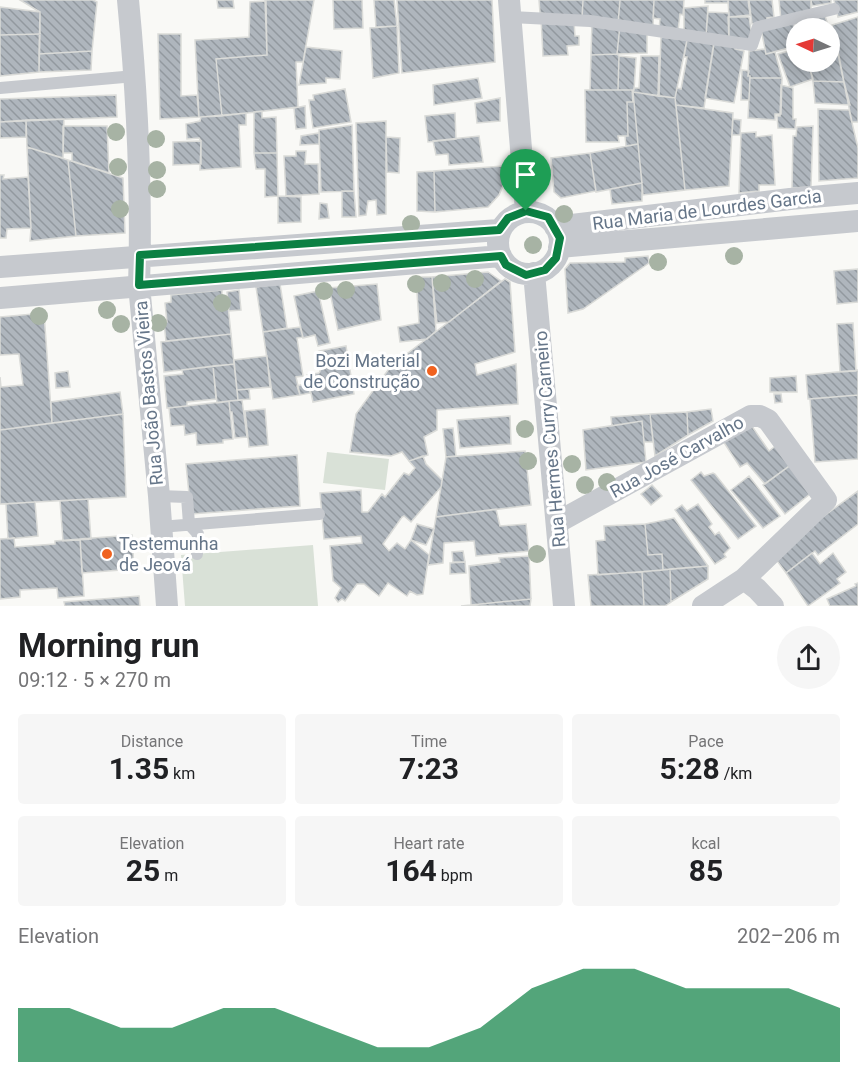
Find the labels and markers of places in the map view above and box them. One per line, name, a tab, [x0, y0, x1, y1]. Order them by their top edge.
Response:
pin	[500, 149, 551, 211]
place label: Bozi Material de Construção	[303, 350, 420, 392]
marker: Bozi Material de Construção	[425, 364, 439, 378]
place label: Testemunha de Jeová	[119, 533, 219, 575]
marker: Testemunha de Jeová	[100, 547, 114, 561]

